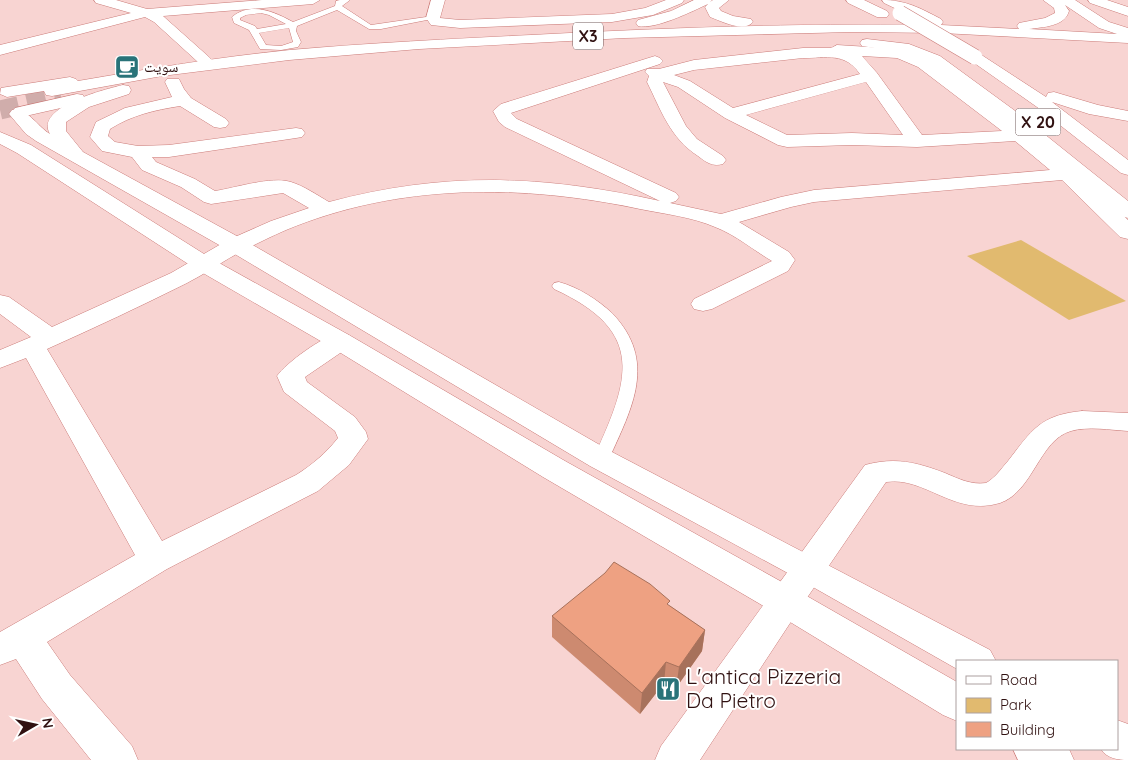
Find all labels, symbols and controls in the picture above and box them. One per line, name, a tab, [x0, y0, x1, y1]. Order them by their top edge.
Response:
road number: X3	[573, 22, 603, 50]
cafe icon: سويت	[114, 54, 140, 80]
place label: سويت	[144, 57, 178, 76]
road number: X 20	[1016, 108, 1060, 136]
legend	[956, 660, 1118, 750]
place label: L'antica Pizzeria Da Pietro	[686, 663, 841, 713]
text: Road	[1000, 670, 1037, 689]
restaurant icon: L'antica Pizzeria Da Pietro	[655, 676, 681, 702]
text: Park	[1000, 695, 1032, 714]
north arrow	[10, 700, 60, 750]
text: N	[38, 716, 58, 729]
text: Building	[1000, 720, 1055, 739]

